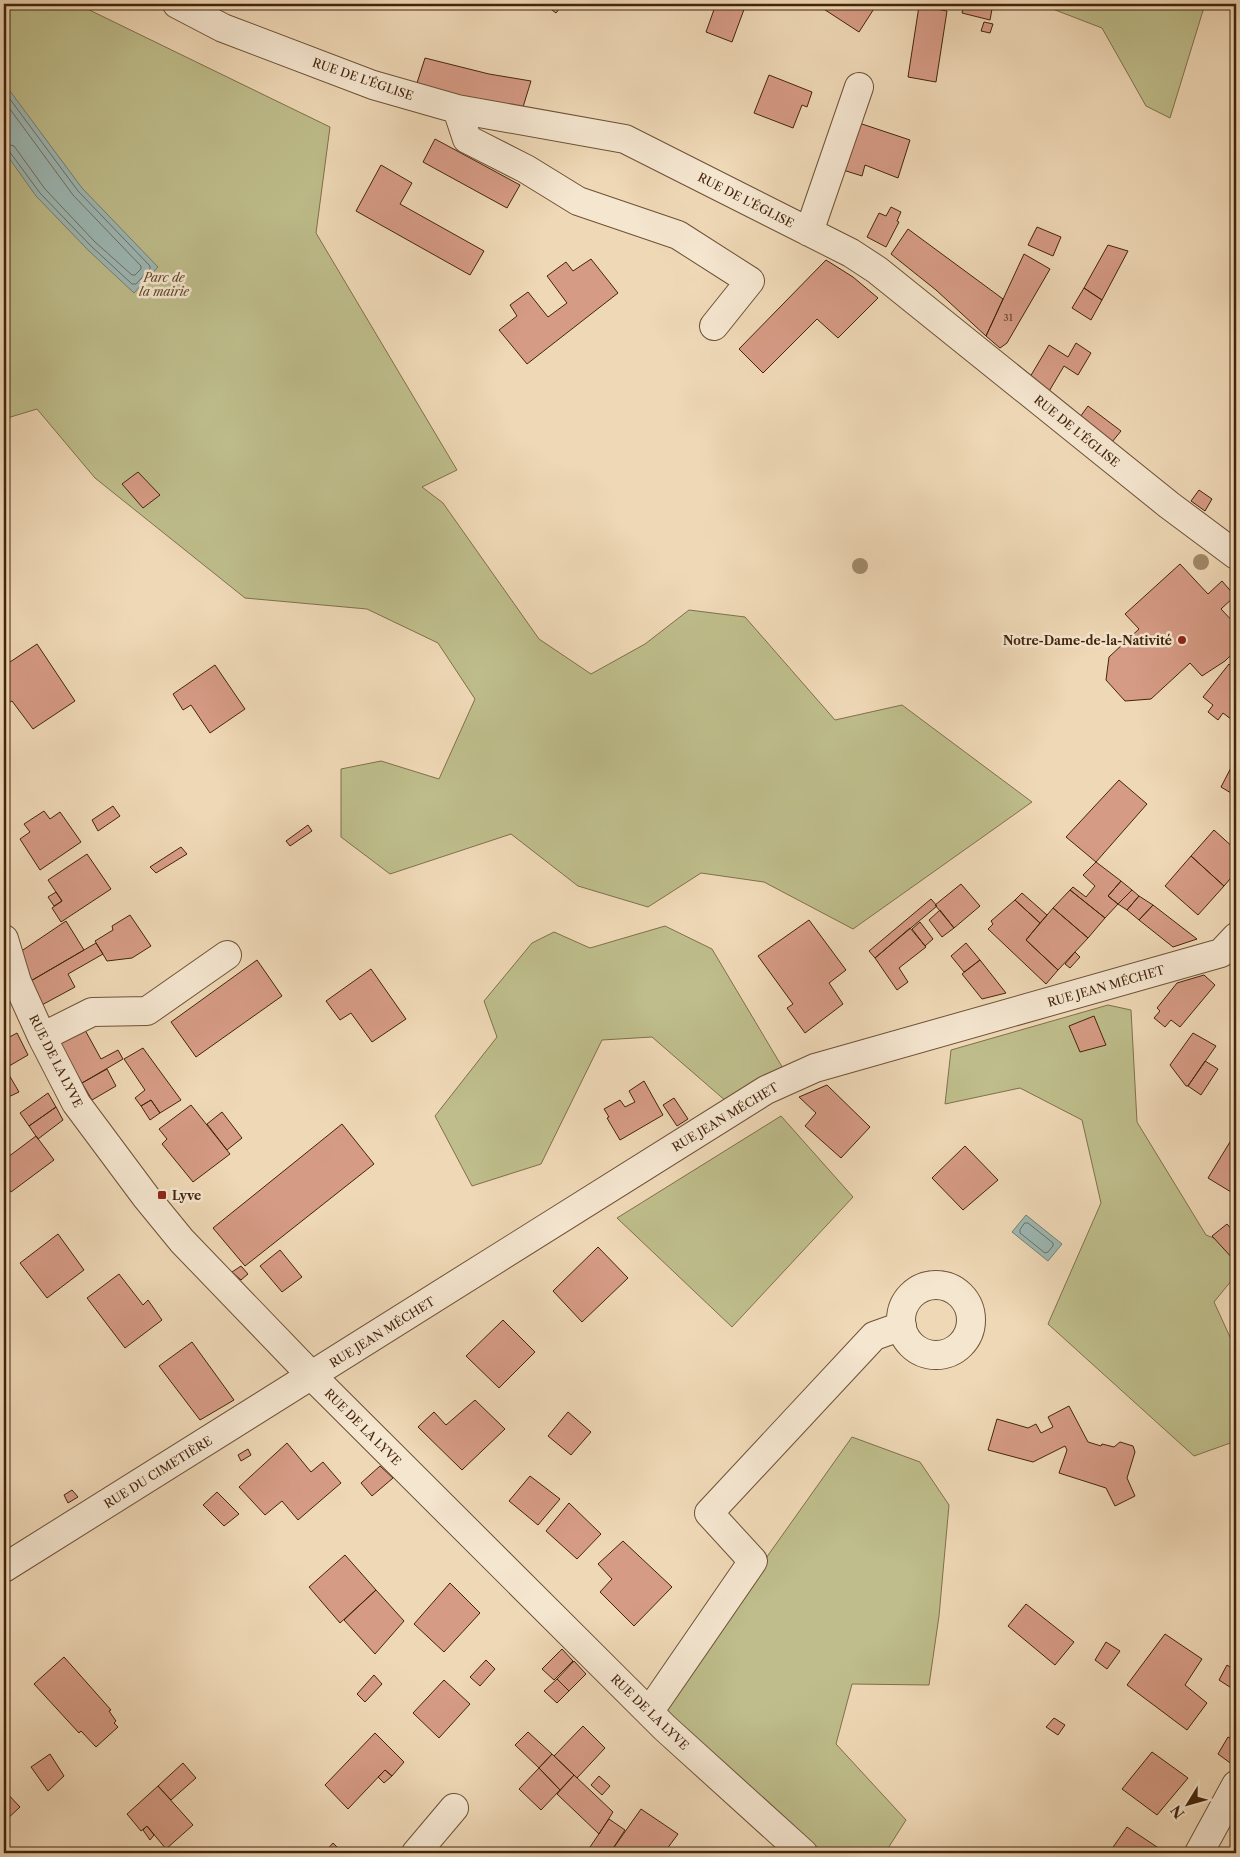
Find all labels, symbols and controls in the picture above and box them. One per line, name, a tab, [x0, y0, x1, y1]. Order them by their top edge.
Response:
street label: RUE DE L'ÉGLISE	[311, 54, 416, 103]
street label: RUE DE L'ÉGLISE	[695, 168, 797, 231]
park label: Parc de la mairie	[139, 270, 190, 299]
house number: 31	[1003, 311, 1014, 324]
street label: RUE DE L'ÉGLISE	[1031, 391, 1123, 470]
place label: Notre-Dame-de-la-Nativité	[1003, 633, 1172, 648]
marker: Notre-Dame-de-la-Nativité	[1176, 634, 1188, 646]
street label: RUE JEAN MÉCHET	[1045, 961, 1166, 1010]
street label: RUE DE LA LYVE	[26, 1012, 86, 1110]
street label: RUE JEAN MÉCHET	[669, 1079, 781, 1155]
place label: Lyve	[172, 1188, 201, 1203]
marker: Lyve	[156, 1189, 168, 1201]
street label: RUE JEAN MÉCHET	[326, 1293, 437, 1370]
street label: RUE DE LA LYVE	[322, 1386, 404, 1468]
street label: RUE DU CIMETIÈRE	[101, 1432, 215, 1511]
street label: RUE DE LA LYVE	[608, 1671, 692, 1753]
north arrow	[1162, 1780, 1212, 1830]
text: N	[1167, 1802, 1188, 1822]

